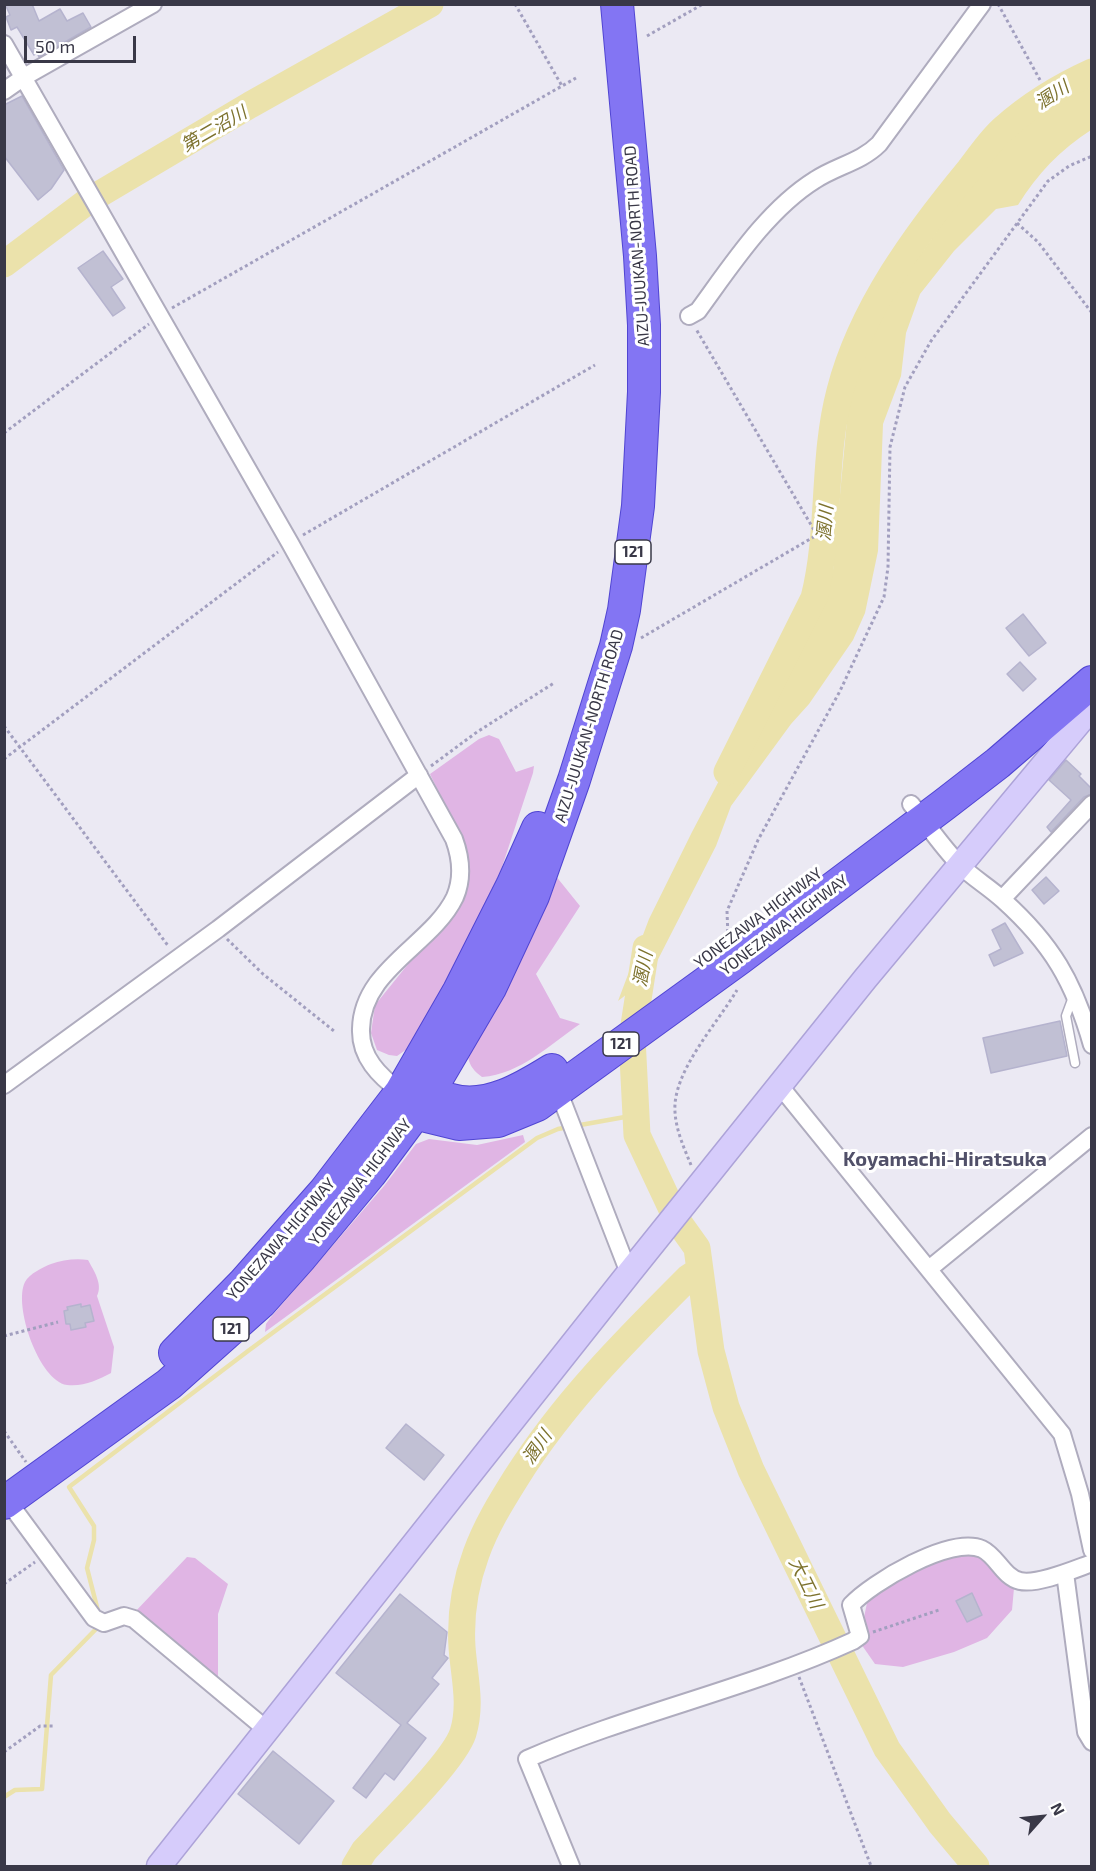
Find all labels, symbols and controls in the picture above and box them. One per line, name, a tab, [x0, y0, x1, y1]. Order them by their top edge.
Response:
scale bar	[27, 24, 140, 62]
text: 50 m	[35, 35, 75, 57]
water label: 溷川	[1031, 76, 1073, 114]
water label: 第二沼川	[177, 102, 251, 156]
street label: AIZU-JUUKAN-NORTH ROAD	[620, 145, 654, 347]
water label: 溷川	[813, 504, 837, 542]
road number: 121	[615, 540, 651, 564]
street label: AIZU-JUUKAN-NORTH ROAD	[550, 627, 628, 825]
street label: YONEZAWA HIGHWAY	[690, 864, 826, 972]
street label: YONEZAWA HIGHWAY	[716, 871, 852, 979]
water label: 溷川	[629, 949, 657, 989]
road number: 121	[603, 1032, 639, 1056]
street label: YONEZAWA HIGHWAY	[305, 1115, 415, 1249]
district label: Koyamachi-Hiratsuka	[843, 1147, 1047, 1171]
street label: YONEZAWA HIGHWAY	[223, 1174, 339, 1304]
road number: 121	[213, 1317, 249, 1341]
water label: 溷川	[518, 1426, 556, 1468]
water label: 大工川	[784, 1554, 828, 1612]
north arrow	[1012, 1787, 1072, 1847]
text: N	[1047, 1799, 1070, 1818]

